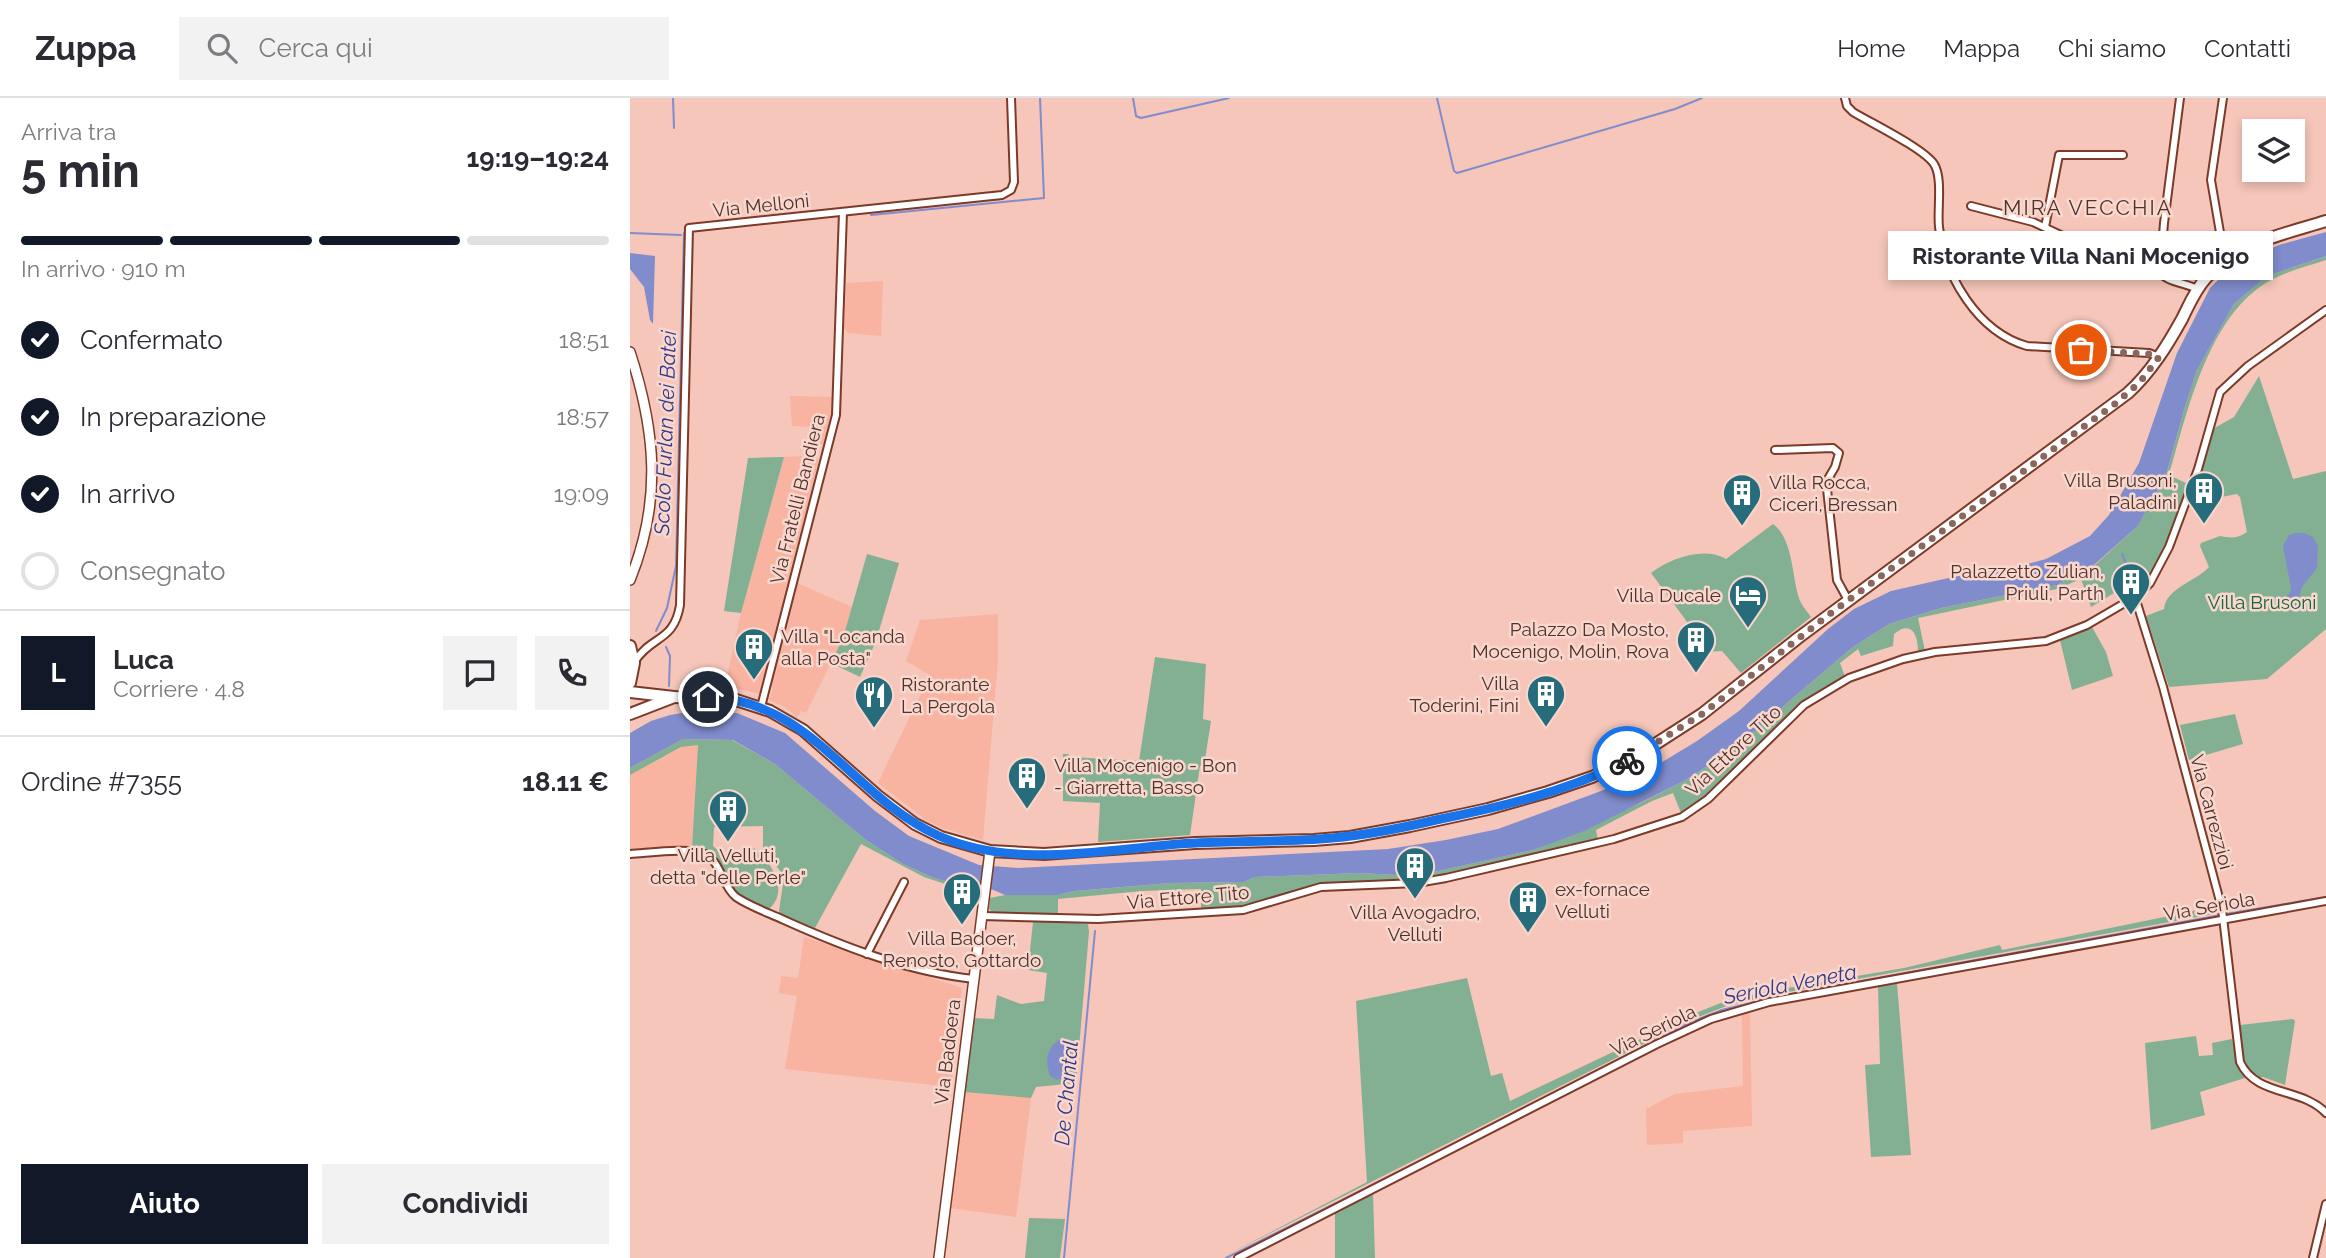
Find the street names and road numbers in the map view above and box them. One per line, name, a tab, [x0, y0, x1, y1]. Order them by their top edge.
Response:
street label: Via Melloni	[712, 189, 810, 221]
street label: Via Fratelli Bandiera	[765, 412, 829, 586]
street label: Via Ettore Tito	[1681, 700, 1785, 800]
street label: Via Carrezzioi	[2186, 752, 2238, 872]
street label: Via Ettore Tito	[1126, 881, 1250, 913]
street label: Via Seriola	[2162, 887, 2256, 925]
street label: Via Badoera	[930, 998, 964, 1106]
street label: Via Seriola	[1607, 1000, 1699, 1060]

